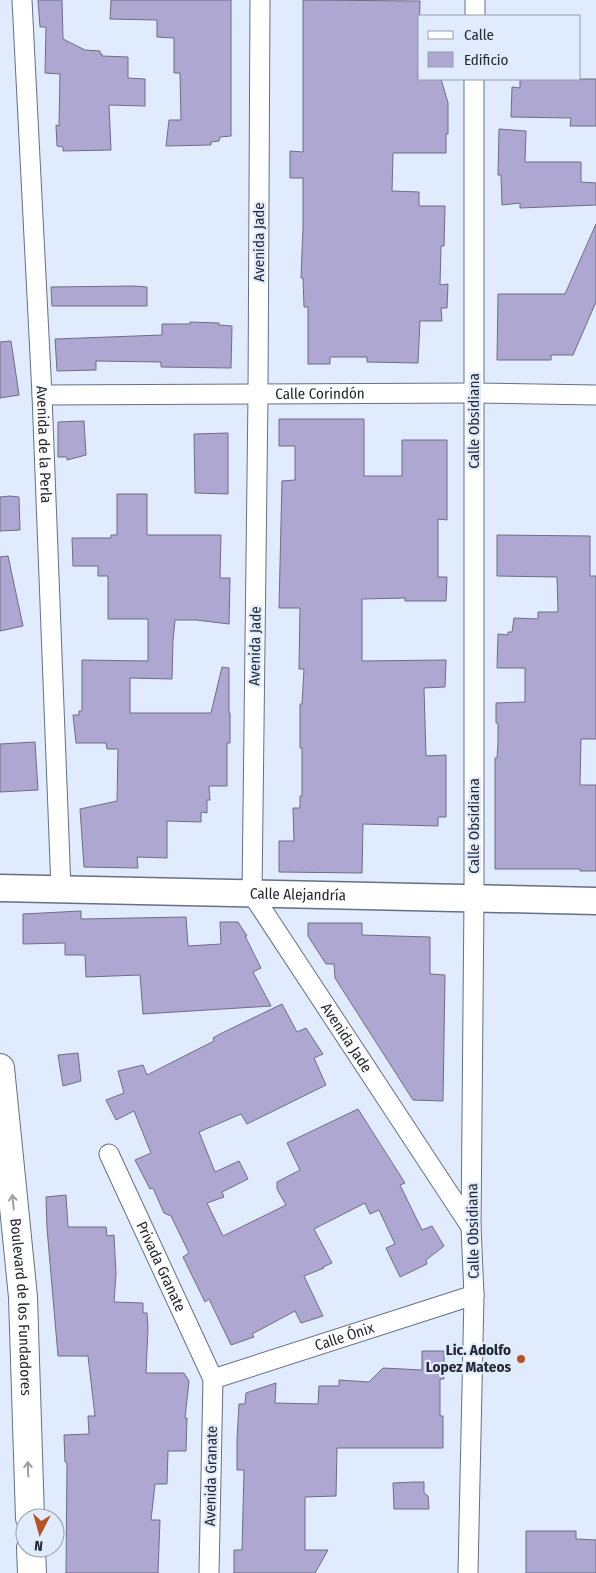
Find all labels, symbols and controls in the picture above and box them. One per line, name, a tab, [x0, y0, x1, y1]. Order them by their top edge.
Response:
legend	[418, 15, 581, 80]
text: Calle	[464, 26, 494, 44]
text: Edificio	[464, 51, 509, 69]
street label: Avenida Jade	[250, 202, 268, 282]
street label: Calle Obsidiana	[465, 373, 483, 469]
street label: Avenida de la Perla	[33, 385, 55, 504]
street label: Calle Corindón	[275, 385, 365, 403]
street label: Avenida Jade	[245, 606, 265, 686]
street label: Calle Obsidiana	[465, 778, 483, 874]
street label: Calle Alejandría	[250, 884, 346, 905]
street label: Avenida Jade	[317, 1000, 376, 1076]
street label: Calle Obsidiana	[463, 1183, 483, 1279]
one-way arrow	[8, 1195, 18, 1211]
street label: Boulevard de los Fundadores	[6, 1217, 35, 1396]
street label: Privada Granate	[132, 1219, 190, 1315]
street label: Calle Ónix	[312, 1319, 377, 1355]
place label: Lic. Adolfo Lopez Mateos	[426, 1341, 511, 1376]
marker: Lic. Adolfo Lopez Mateos	[515, 1353, 527, 1365]
street label: Avenida Granate	[201, 1426, 221, 1526]
one-way arrow	[24, 1462, 33, 1478]
north arrow	[15, 1508, 65, 1558]
text: N	[34, 1537, 44, 1554]

